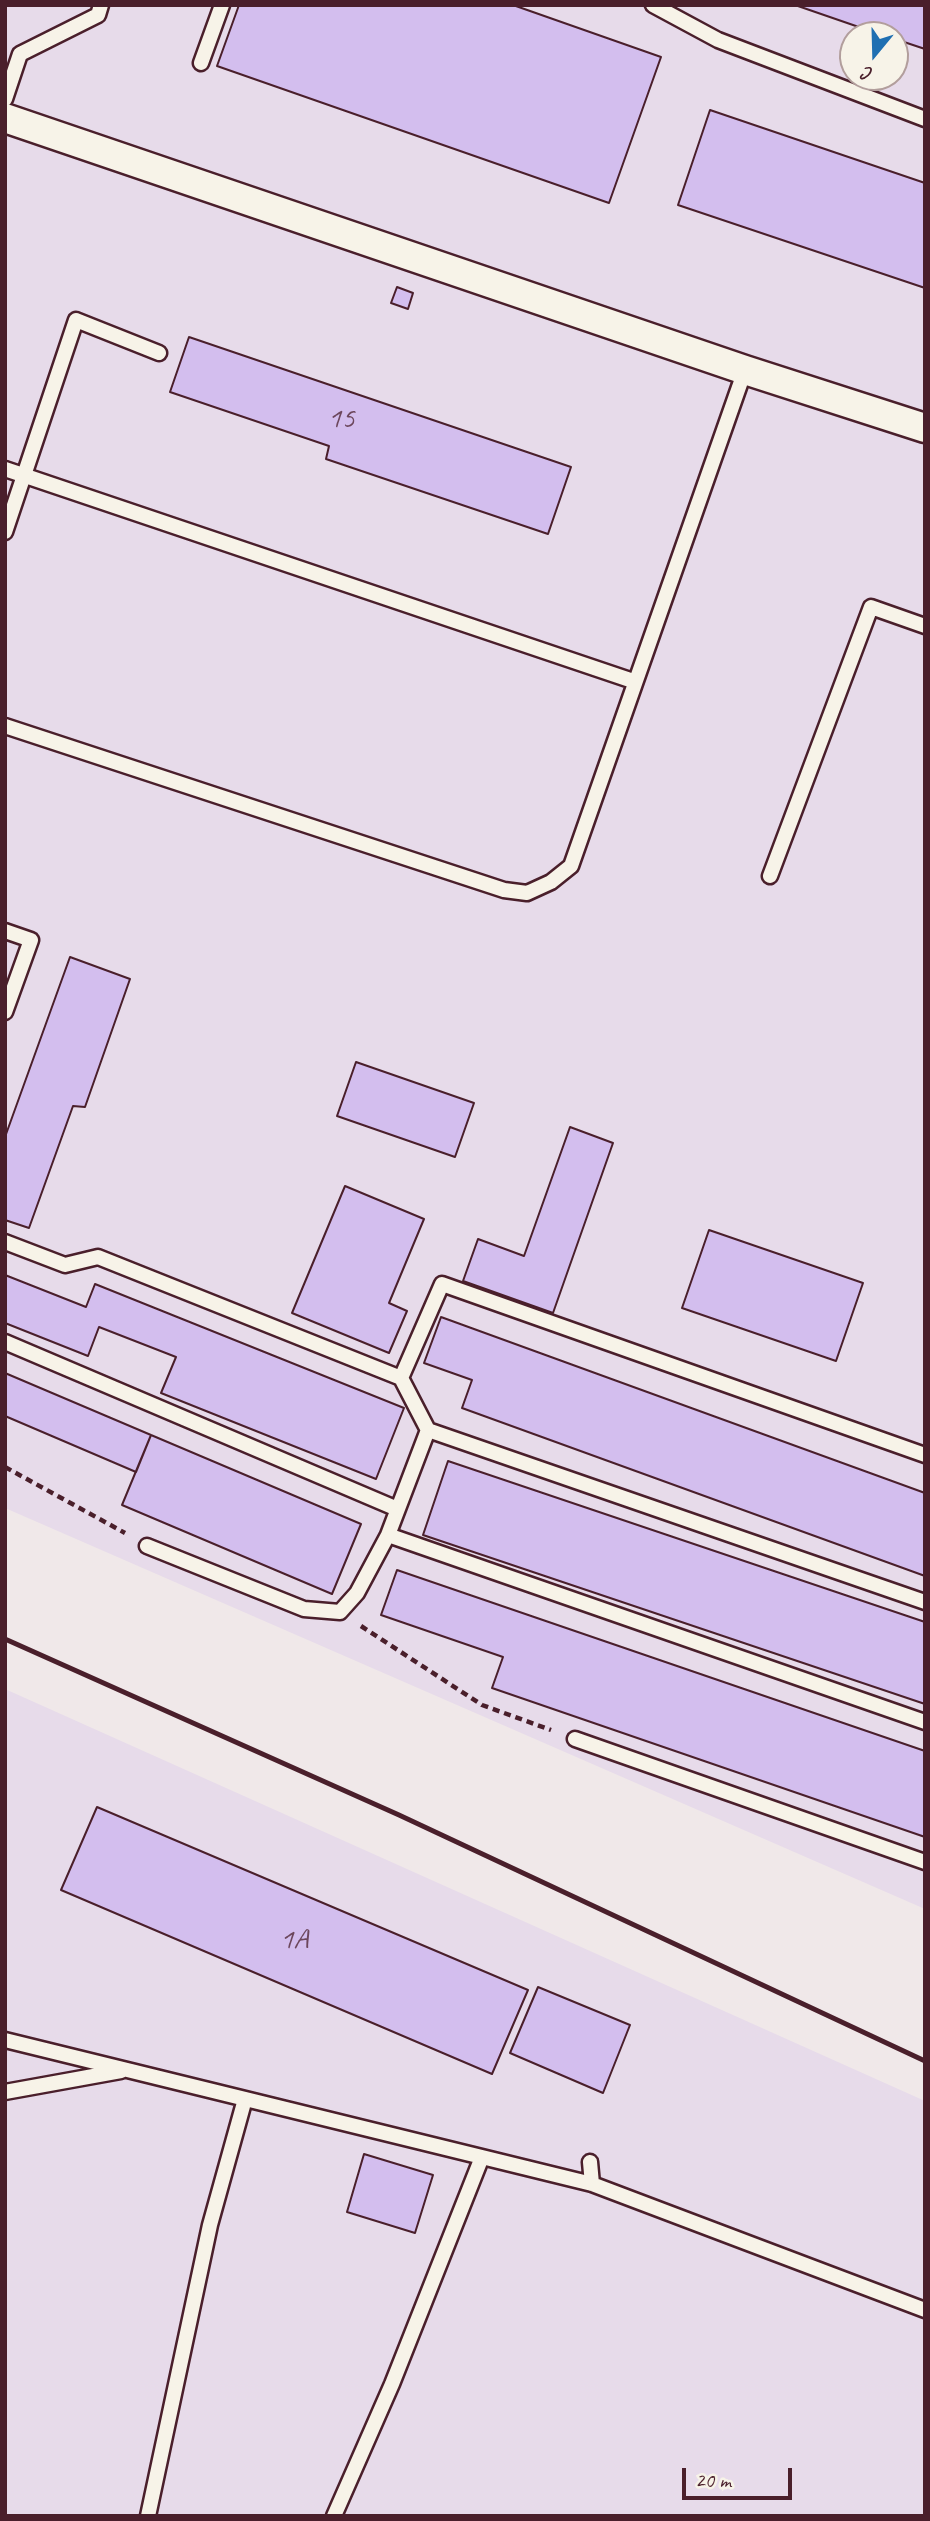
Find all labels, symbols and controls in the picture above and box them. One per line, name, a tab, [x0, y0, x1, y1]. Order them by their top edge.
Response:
north arrow	[839, 21, 909, 91]
text: С	[859, 61, 876, 87]
house number: 15	[328, 401, 354, 437]
house number: 1А	[280, 1922, 308, 1958]
scale bar	[685, 2454, 795, 2498]
text: 20 m	[695, 2467, 731, 2493]

